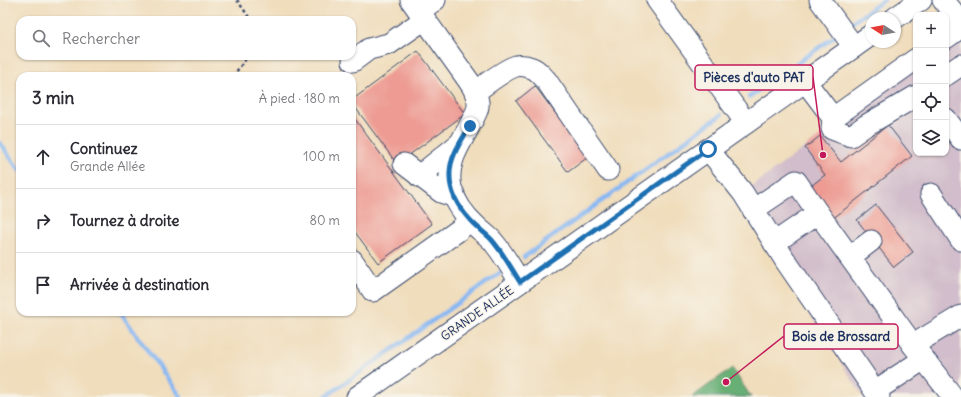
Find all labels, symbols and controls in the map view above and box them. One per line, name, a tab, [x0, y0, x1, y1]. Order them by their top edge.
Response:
north arrow	[865, 12, 901, 48]
map controls	[913, 12, 949, 156]
button: +	[913, 12, 949, 48]
search box	[16, 16, 356, 60]
icon: search	[30, 27, 52, 49]
text: Rechercher	[62, 29, 140, 48]
button: −	[913, 48, 949, 84]
callout: Pièces d'auto PAT	[695, 65, 813, 90]
text: Pièces d'auto PAT	[703, 69, 805, 86]
button: locate	[913, 84, 949, 120]
text: 3 min	[32, 87, 74, 109]
text: À pied · 180 m	[259, 90, 340, 107]
route end	[461, 117, 479, 135]
button: layers	[913, 120, 949, 156]
text: Continuez	[70, 139, 138, 158]
route start	[699, 140, 717, 158]
icon: ahead	[32, 146, 54, 168]
text: 100 m	[303, 148, 340, 165]
text: Grande Allée	[70, 158, 145, 175]
icon: right	[32, 210, 54, 232]
text: Tournez à droite	[70, 211, 179, 230]
text: 80 m	[309, 212, 340, 229]
icon: arrive	[32, 274, 54, 296]
text: Arrivée à destination	[70, 275, 209, 294]
street label: GRANDE ALLÉE	[438, 282, 516, 344]
callout: Bois de Brossard	[784, 324, 898, 349]
text: Bois de Brossard	[792, 328, 891, 345]

